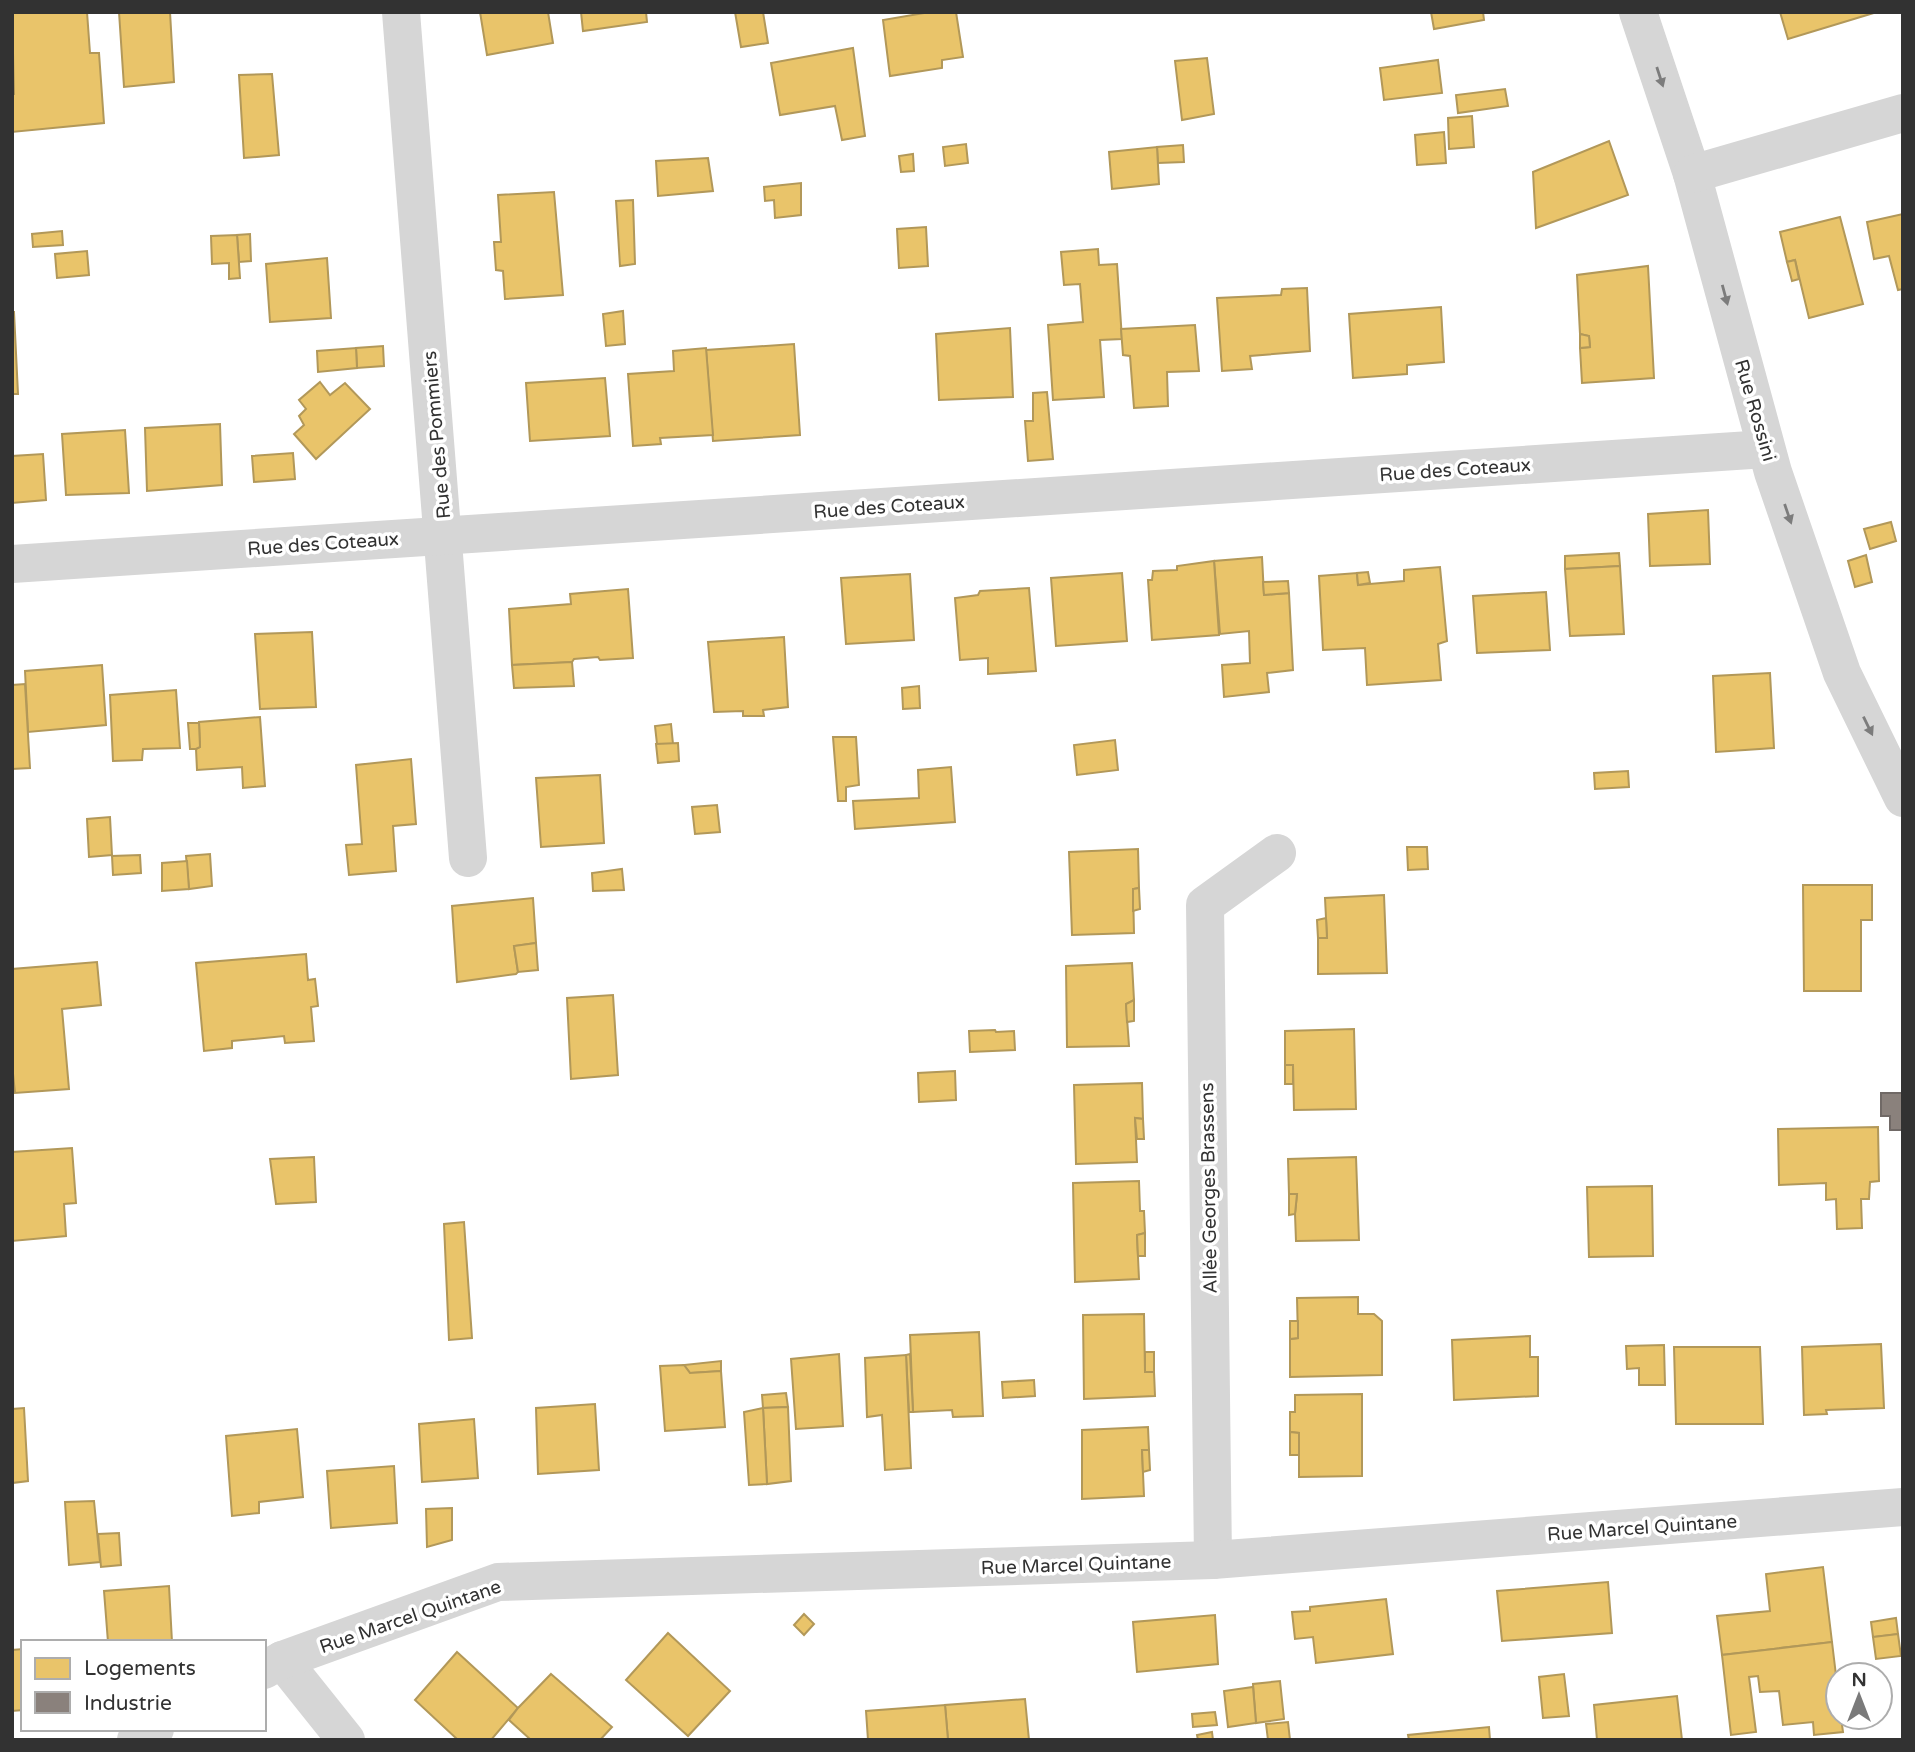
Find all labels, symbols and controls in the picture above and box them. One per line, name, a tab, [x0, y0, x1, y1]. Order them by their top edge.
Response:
one-way arrow	[1655, 67, 1666, 88]
one-way arrow	[1720, 285, 1730, 306]
street label: Rue des Pommiers	[419, 350, 455, 520]
street label: Rue Rossini	[1730, 357, 1780, 464]
street label: Rue des Coteaux	[1378, 454, 1532, 486]
street label: Rue des Coteaux	[812, 491, 966, 523]
one-way arrow	[1783, 503, 1794, 524]
street label: Rue des Coteaux	[246, 528, 400, 560]
one-way arrow	[1862, 716, 1874, 736]
street label: Allée Georges Brassens	[1196, 1082, 1222, 1294]
street label: Rue Marcel Quintane	[1546, 1510, 1738, 1546]
street label: Rue Marcel Quintane	[980, 1551, 1172, 1579]
street label: Rue Marcel Quintane	[317, 1576, 504, 1658]
legend	[21, 1640, 266, 1731]
text: Logements	[84, 1656, 196, 1681]
north arrow	[1824, 1661, 1894, 1731]
text: N	[1851, 1669, 1867, 1691]
text: Industrie	[84, 1691, 172, 1716]

